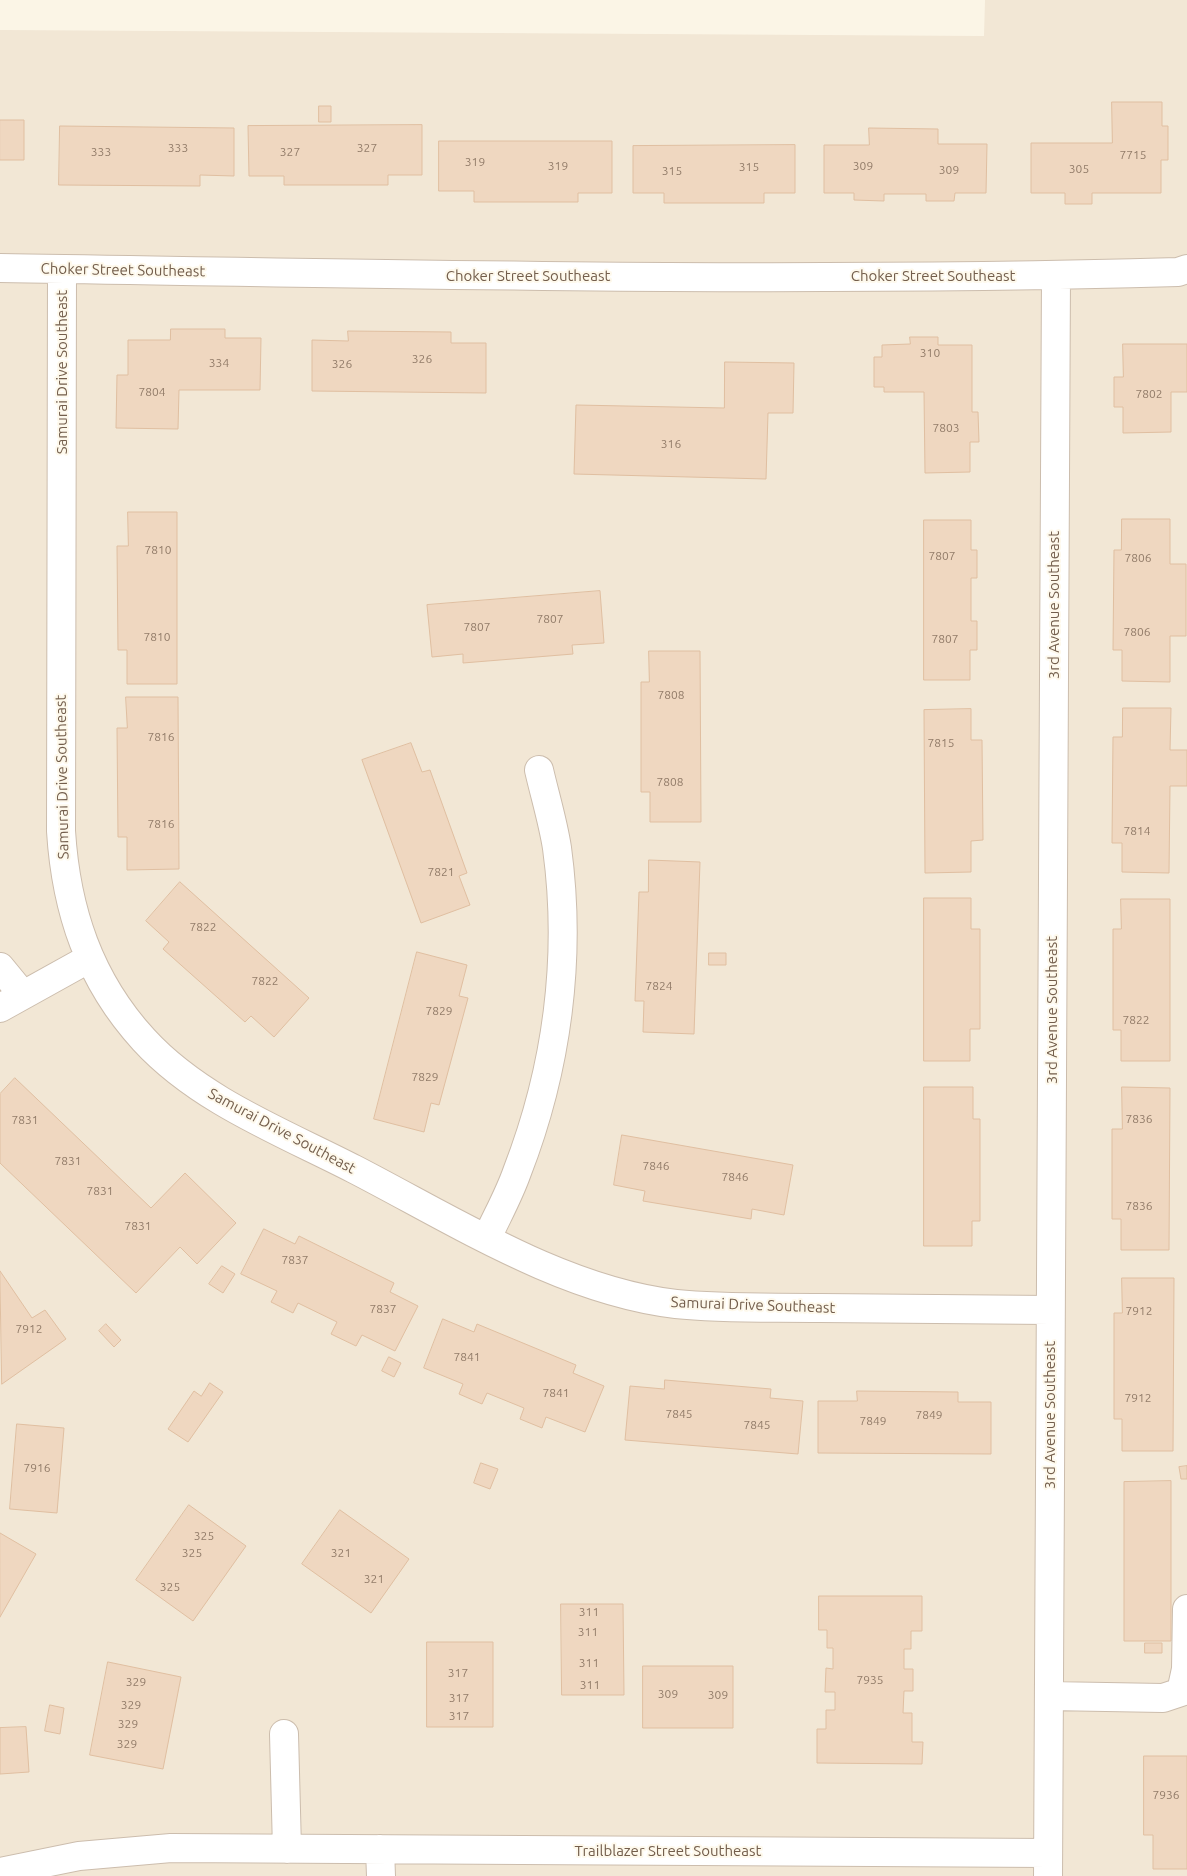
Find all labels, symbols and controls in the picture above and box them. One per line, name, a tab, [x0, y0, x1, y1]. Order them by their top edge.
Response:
house number: 333	[168, 141, 188, 155]
house number: 327	[357, 141, 377, 155]
house number: 333	[91, 145, 111, 159]
house number: 327	[280, 145, 300, 159]
house number: 7715	[1119, 148, 1147, 162]
house number: 319	[465, 155, 485, 169]
house number: 319	[548, 159, 568, 173]
house number: 309	[853, 159, 873, 173]
house number: 315	[739, 160, 759, 174]
house number: 305	[1069, 162, 1089, 176]
house number: 309	[939, 163, 959, 177]
house number: 315	[662, 164, 682, 178]
street label: Choker Street Southeast	[41, 260, 205, 280]
street label: Choker Street Southeast	[446, 267, 610, 285]
street label: Choker Street Southeast	[851, 267, 1015, 285]
street label: Samurai Drive Southeast	[53, 290, 71, 454]
house number: 310	[920, 346, 940, 360]
house number: 326	[412, 352, 432, 366]
house number: 334	[209, 356, 229, 370]
house number: 326	[332, 357, 352, 371]
house number: 7804	[138, 385, 166, 399]
house number: 7802	[1135, 387, 1163, 401]
house number: 7803	[932, 421, 960, 435]
house number: 316	[661, 437, 681, 451]
street label: 3rd Avenue Southeast	[1045, 531, 1063, 679]
house number: 7810	[144, 543, 172, 557]
house number: 7807	[928, 549, 956, 563]
house number: 7806	[1124, 551, 1152, 565]
house number: 7807	[536, 612, 564, 626]
house number: 7807	[463, 620, 491, 634]
house number: 7806	[1123, 625, 1151, 639]
house number: 7810	[143, 630, 171, 644]
house number: 7807	[931, 632, 959, 646]
house number: 7808	[657, 688, 685, 702]
street label: Samurai Drive Southeast	[52, 695, 72, 859]
house number: 7816	[147, 730, 175, 744]
house number: 7815	[927, 736, 955, 750]
house number: 7808	[656, 775, 684, 789]
house number: 7816	[147, 817, 175, 831]
house number: 7814	[1123, 824, 1151, 838]
house number: 7821	[427, 865, 455, 879]
house number: 7822	[189, 920, 217, 934]
street label: 3rd Avenue Southeast	[1043, 936, 1061, 1084]
house number: 7822	[251, 974, 279, 988]
house number: 7824	[645, 979, 673, 993]
house number: 7829	[425, 1004, 453, 1018]
house number: 7822	[1122, 1013, 1150, 1027]
house number: 7829	[411, 1070, 439, 1084]
street label: Samurai Drive Southeast	[205, 1084, 359, 1178]
house number: 7836	[1125, 1112, 1153, 1126]
house number: 7831	[11, 1113, 39, 1127]
house number: 7831	[54, 1154, 82, 1168]
house number: 7846	[642, 1159, 670, 1173]
house number: 7846	[721, 1170, 749, 1184]
house number: 7831	[86, 1184, 114, 1198]
house number: 7836	[1125, 1199, 1153, 1213]
house number: 7831	[124, 1219, 152, 1233]
house number: 7837	[281, 1253, 309, 1267]
street label: Samurai Drive Southeast	[670, 1293, 836, 1317]
house number: 7837	[369, 1302, 397, 1316]
house number: 7912	[1125, 1304, 1153, 1318]
house number: 7912	[15, 1322, 43, 1336]
street label: 3rd Avenue Southeast	[1041, 1341, 1059, 1489]
house number: 7841	[453, 1350, 481, 1364]
house number: 7841	[542, 1386, 570, 1400]
house number: 7912	[1124, 1391, 1152, 1405]
house number: 7845	[665, 1407, 693, 1421]
house number: 7849	[915, 1408, 943, 1422]
house number: 7849	[859, 1414, 887, 1428]
house number: 7845	[743, 1418, 771, 1432]
house number: 7916	[23, 1461, 51, 1475]
house number: 325	[194, 1529, 214, 1543]
house number: 325	[182, 1546, 202, 1560]
house number: 321	[331, 1546, 351, 1560]
house number: 321	[364, 1572, 384, 1586]
house number: 325	[160, 1580, 180, 1594]
house number: 311	[579, 1605, 599, 1619]
house number: 311	[578, 1625, 598, 1639]
house number: 311	[579, 1656, 599, 1670]
house number: 317	[448, 1666, 468, 1680]
house number: 7935	[856, 1673, 884, 1687]
house number: 329	[126, 1675, 146, 1689]
house number: 311	[580, 1678, 600, 1692]
house number: 309	[658, 1687, 678, 1701]
house number: 309	[708, 1688, 728, 1702]
house number: 317	[449, 1691, 469, 1705]
house number: 329	[121, 1698, 141, 1712]
house number: 317	[449, 1709, 469, 1723]
house number: 329	[118, 1717, 138, 1731]
house number: 329	[117, 1737, 137, 1751]
house number: 7936	[1152, 1788, 1180, 1802]
street label: Trailblazer Street Southeast	[575, 1842, 761, 1860]

